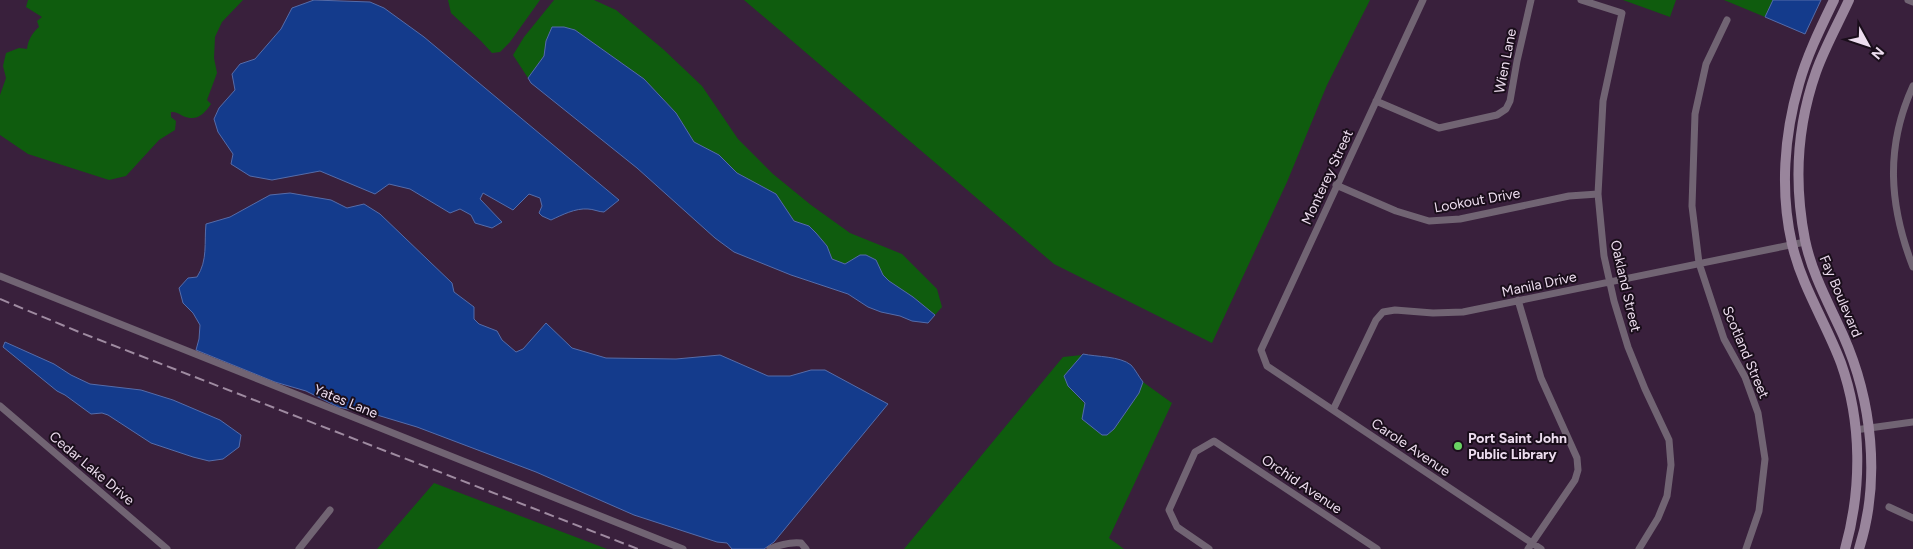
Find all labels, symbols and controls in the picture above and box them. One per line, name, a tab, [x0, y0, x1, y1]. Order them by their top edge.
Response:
north arrow	[1843, 20, 1893, 70]
street label: Wien Lane	[1491, 27, 1520, 95]
text: N	[1868, 43, 1888, 63]
street label: Monterey Street	[1298, 127, 1357, 227]
street label: Lookout Drive	[1433, 184, 1522, 216]
street label: Oakland Street	[1607, 239, 1644, 334]
street label: Fay Boulevard	[1816, 253, 1865, 340]
street label: Manila Drive	[1500, 268, 1578, 301]
street label: Scotland Street	[1718, 304, 1773, 401]
street label: Yates Lane	[311, 381, 381, 422]
street label: Carole Avenue	[1368, 415, 1454, 480]
street label: Cedar Lake Drive	[46, 428, 138, 509]
place label: Port Saint John Public Library	[1468, 430, 1567, 463]
marker: Port Saint John Public Library	[1452, 440, 1464, 452]
street label: Orchid Avenue	[1258, 451, 1345, 518]

